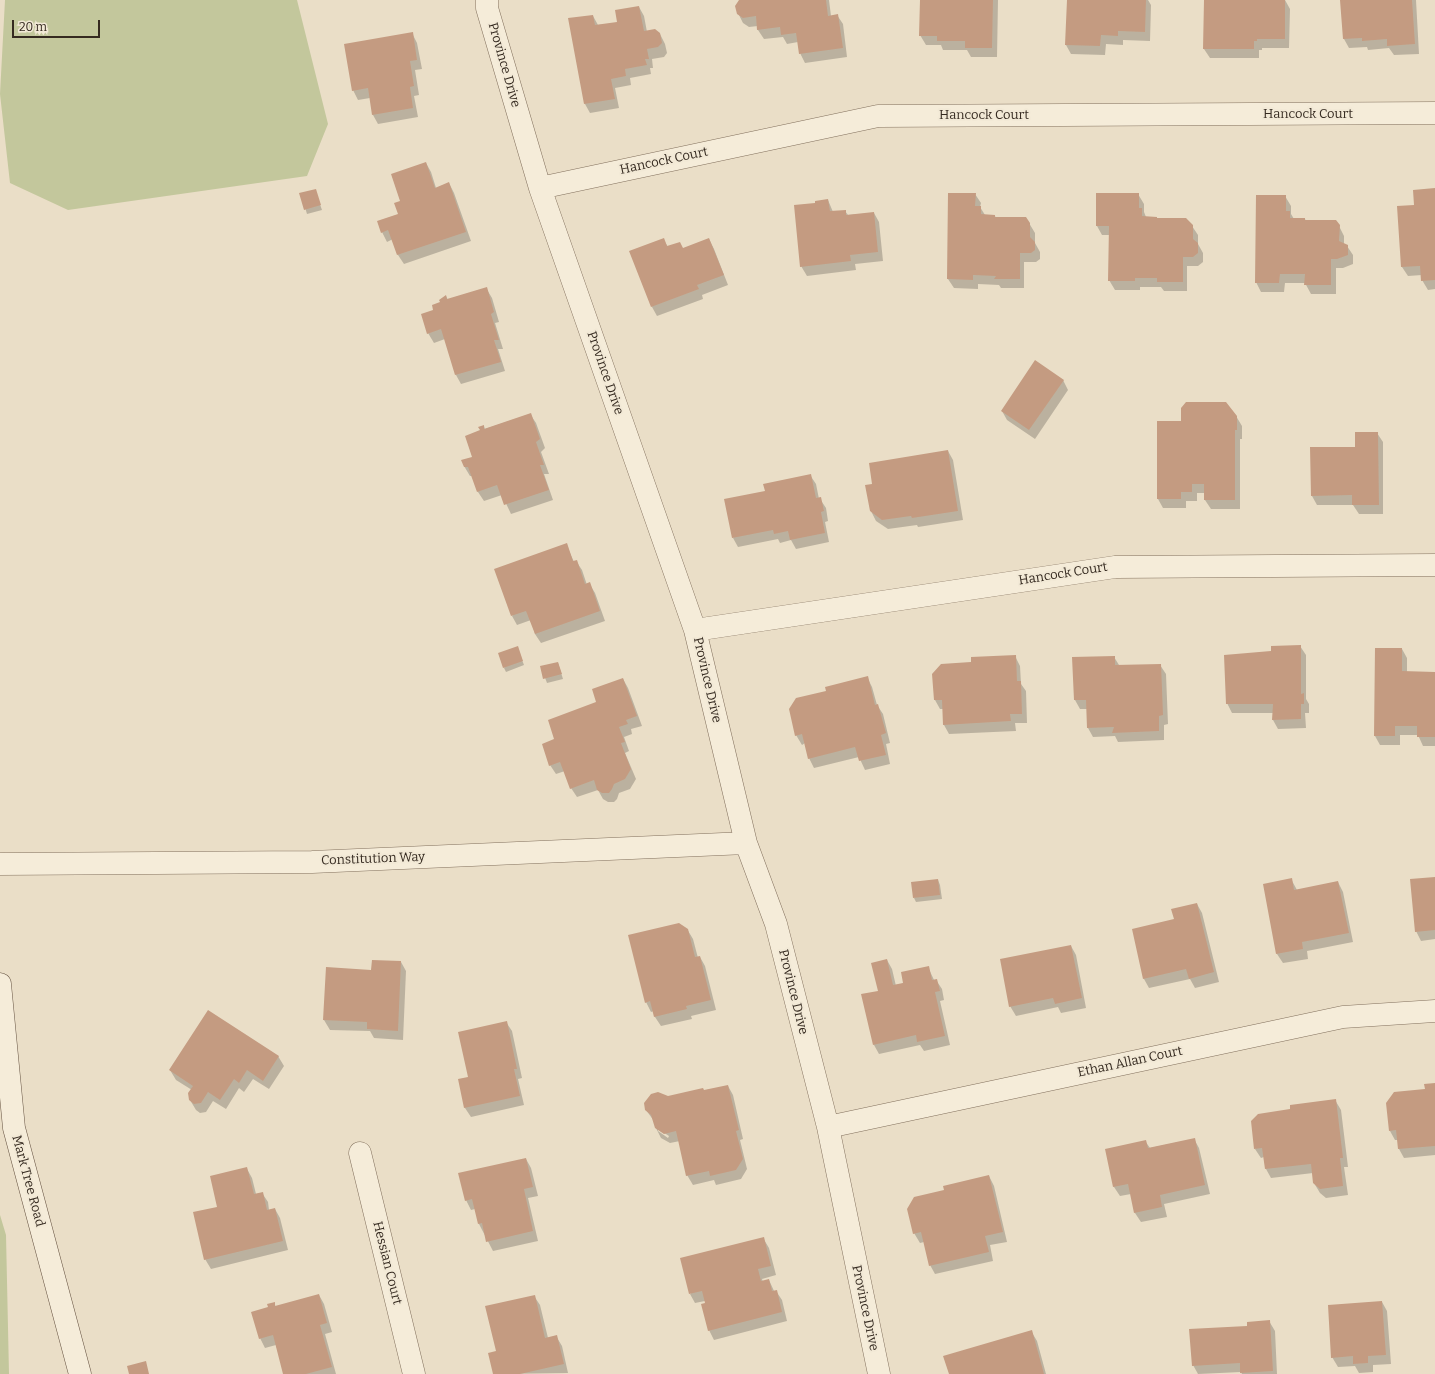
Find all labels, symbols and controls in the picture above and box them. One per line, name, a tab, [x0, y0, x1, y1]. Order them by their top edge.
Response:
scale bar	[14, 12, 102, 38]
text: 20 m	[19, 20, 47, 34]
street label: Province Drive	[484, 21, 524, 109]
street label: Hancock Court	[1263, 106, 1353, 122]
street label: Hancock Court	[939, 107, 1029, 123]
street label: Hancock Court	[618, 144, 710, 178]
street label: Province Drive	[583, 329, 627, 417]
street label: Hancock Court	[1017, 559, 1109, 589]
street label: Province Drive	[690, 636, 724, 724]
street label: Constitution Way	[321, 849, 425, 869]
street label: Province Drive	[775, 948, 811, 1036]
street label: Ethan Allan Court	[1076, 1043, 1184, 1081]
street label: Mark Tree Road	[8, 1134, 48, 1228]
street label: Hessian Court	[369, 1220, 405, 1306]
street label: Province Drive	[848, 1264, 882, 1352]

